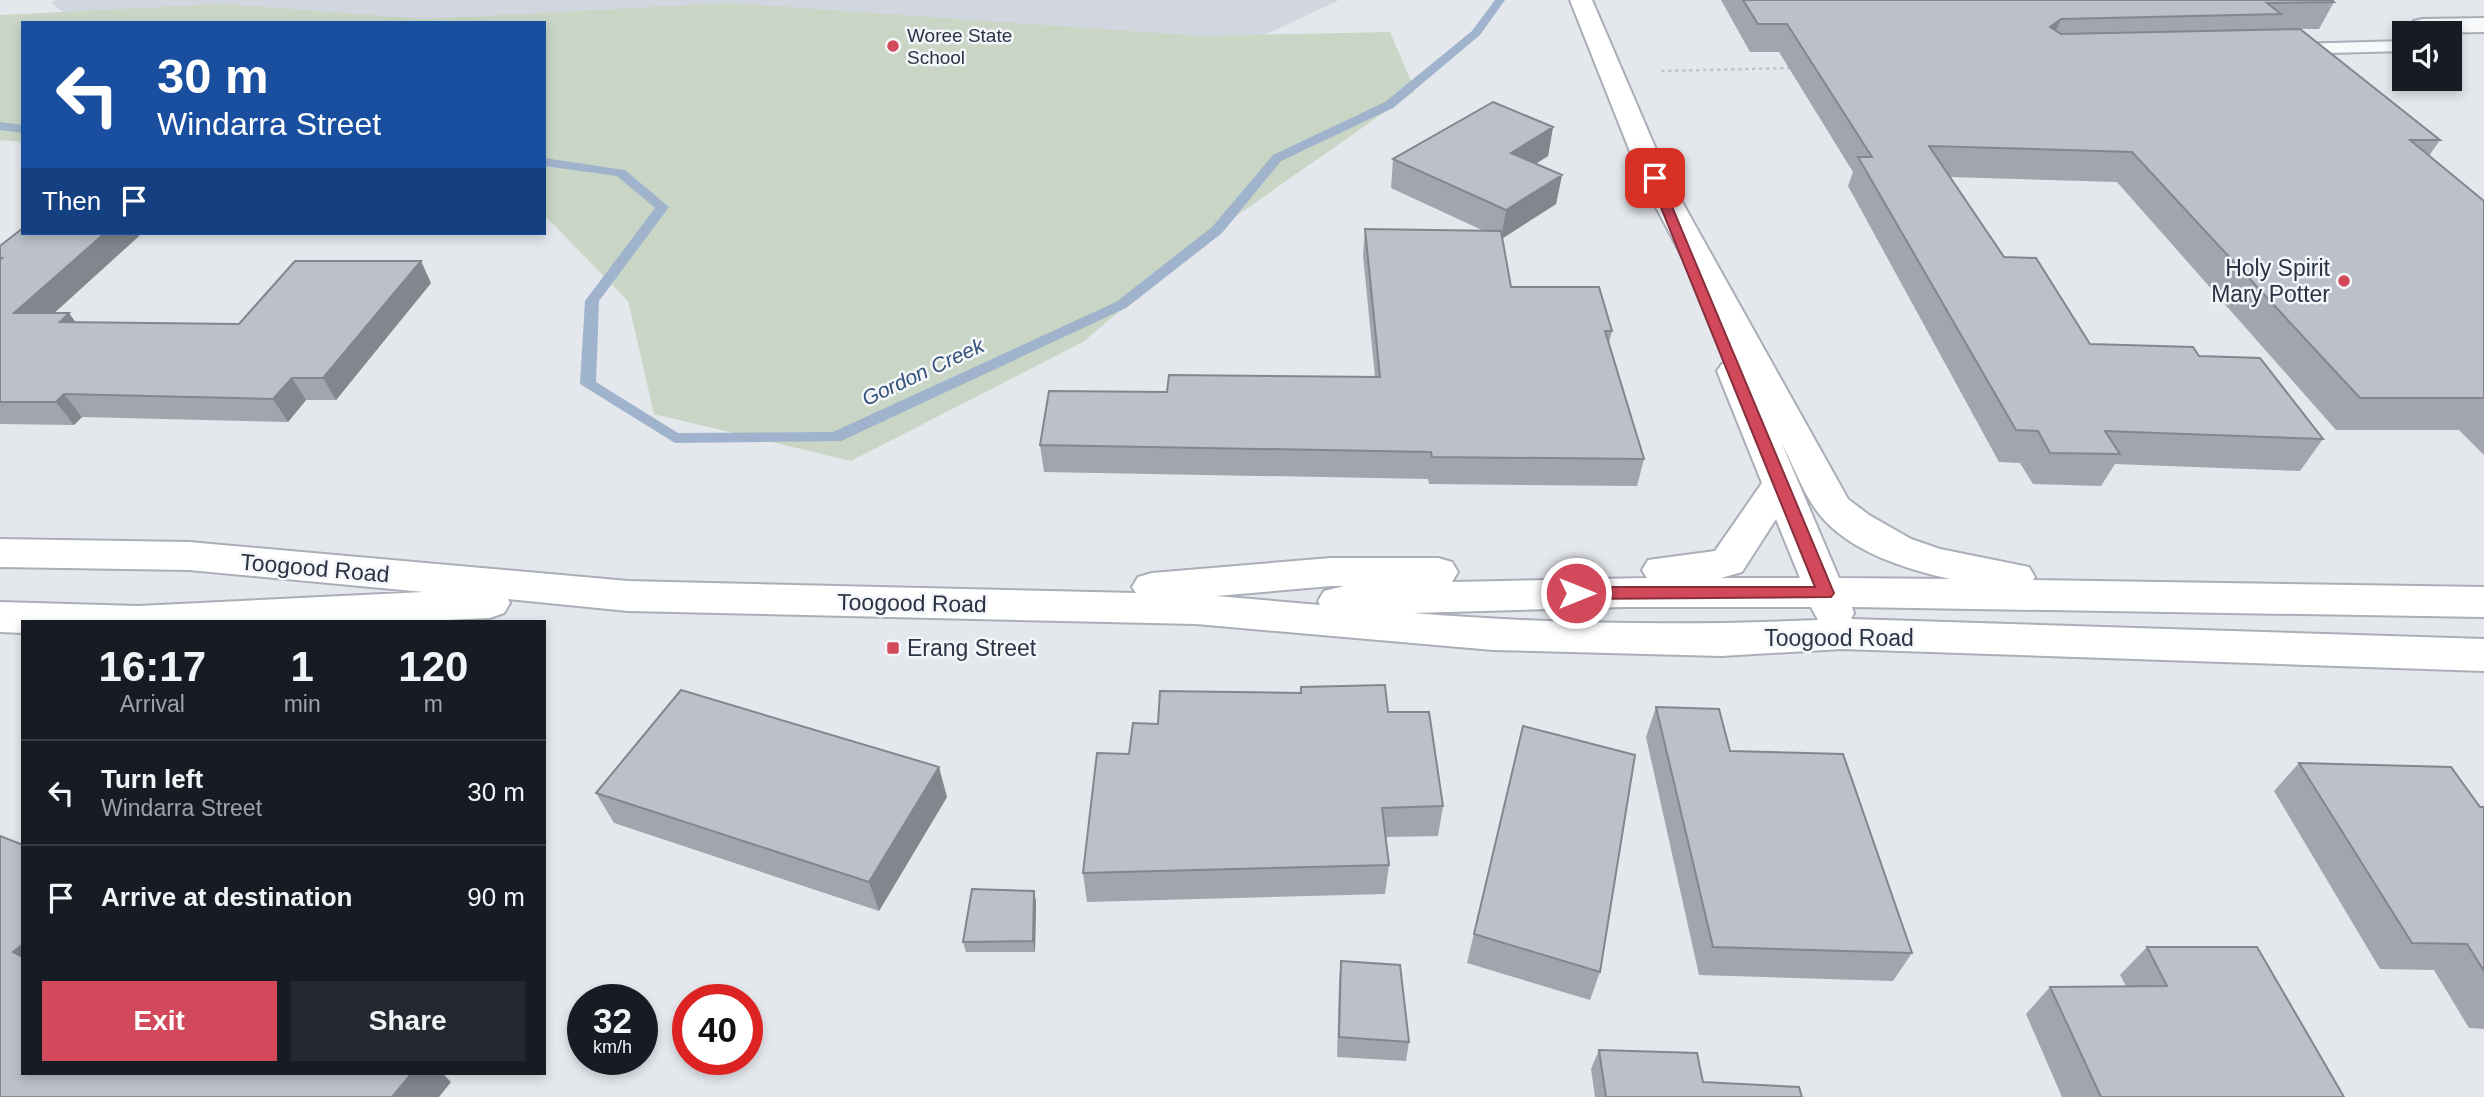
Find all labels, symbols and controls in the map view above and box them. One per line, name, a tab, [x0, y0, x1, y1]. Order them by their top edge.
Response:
map controls	[2392, 21, 2462, 91]
button: sound	[2392, 21, 2462, 91]
place label: Woree State School	[907, 25, 1012, 68]
marker: Woree State School	[885, 38, 901, 54]
icon: left	[42, 49, 133, 140]
text: 30 m	[157, 49, 269, 103]
text: Windarra Street	[157, 106, 381, 142]
pin	[1625, 148, 1685, 208]
icon: arrive	[1636, 159, 1674, 197]
icon: arrive	[115, 182, 153, 220]
text: Then	[42, 186, 101, 216]
place label: Holy Spirit Mary Potter	[2211, 255, 2331, 307]
marker: Holy Spirit Mary Potter	[2336, 273, 2352, 289]
water label: Gordon Creek	[858, 333, 989, 410]
street label: Toogood Road	[239, 549, 391, 587]
position arrow	[1539, 556, 1613, 630]
street label: Toogood Road	[837, 589, 987, 617]
street label: Toogood Road	[1764, 625, 1914, 651]
place label: Erang Street	[907, 635, 1037, 661]
marker: Erang Street	[885, 640, 901, 656]
text: 16:17	[99, 643, 206, 690]
text: 1	[290, 643, 314, 690]
text: 120	[398, 643, 468, 690]
text: Arrival	[120, 691, 185, 717]
text: min	[284, 691, 321, 717]
text: m	[424, 691, 443, 717]
text: Turn left	[101, 764, 203, 794]
icon: left	[42, 774, 80, 812]
text: 30 m	[467, 777, 525, 807]
text: Windarra Street	[101, 795, 262, 821]
icon: arrive	[42, 879, 80, 917]
text: Arrive at destination	[101, 882, 352, 912]
text: 90 m	[467, 882, 525, 912]
button: Exit	[42, 981, 277, 1061]
button: Share	[291, 981, 525, 1061]
speed limit sign: 40	[672, 984, 763, 1075]
text: 32	[593, 1001, 632, 1040]
text: km/h	[593, 1037, 632, 1057]

